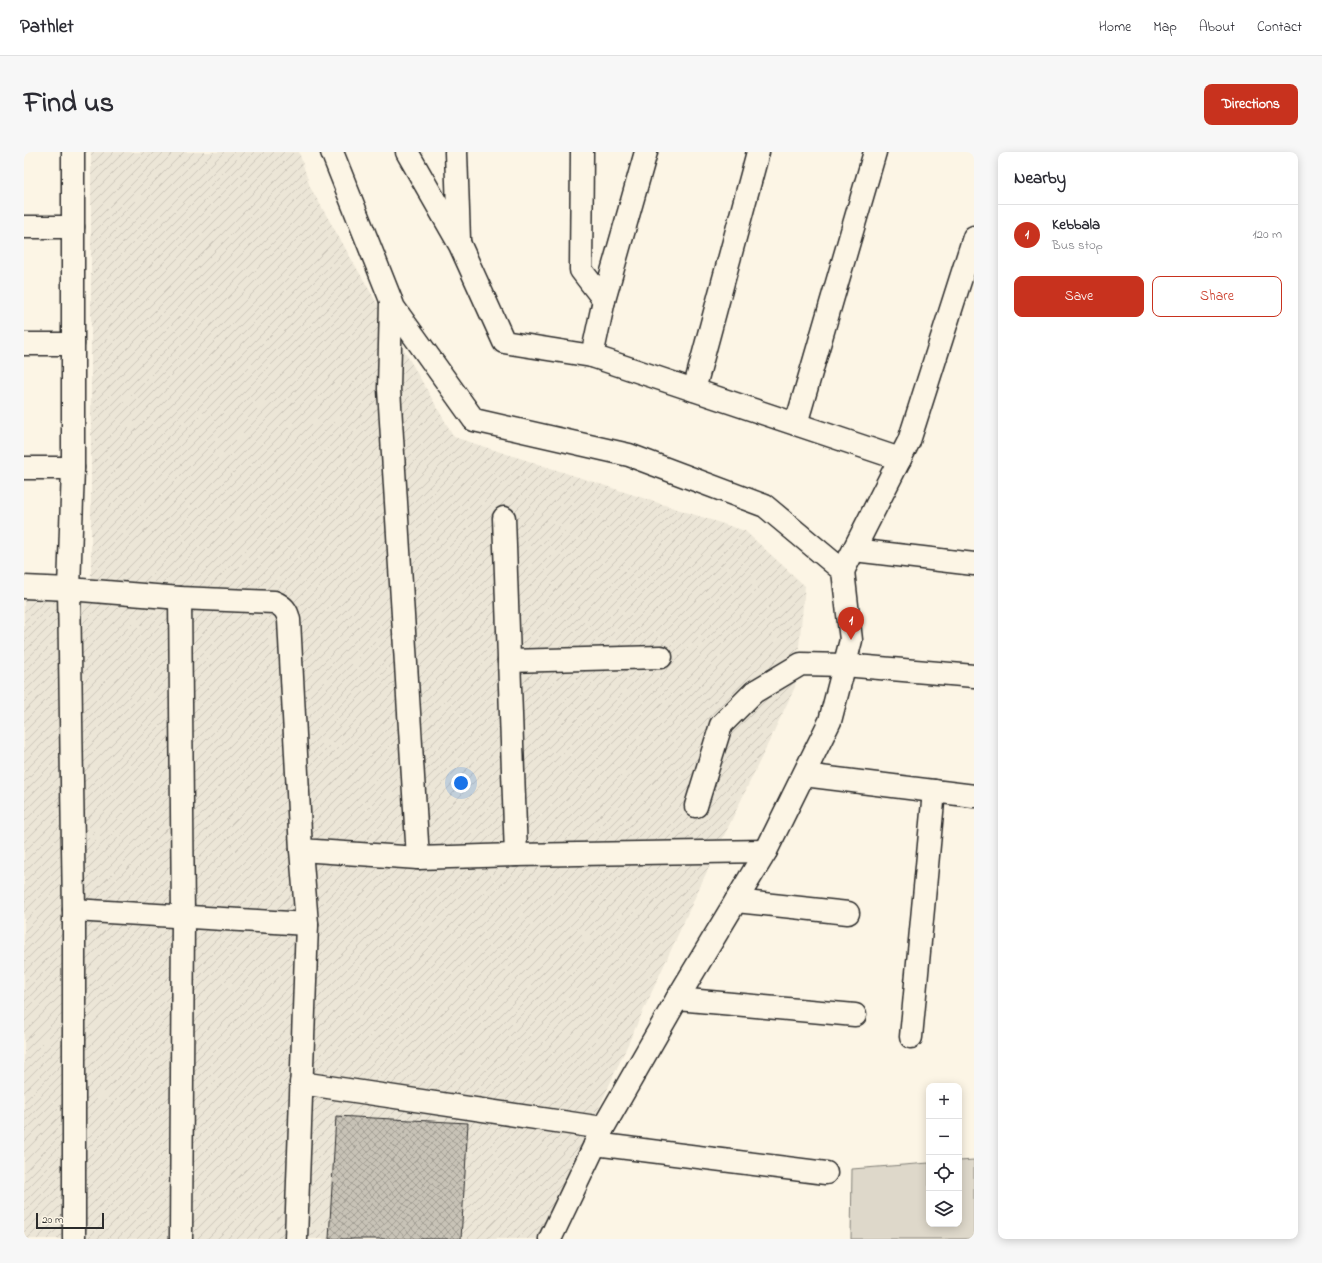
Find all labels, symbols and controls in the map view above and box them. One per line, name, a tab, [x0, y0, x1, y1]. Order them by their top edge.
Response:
text: Pathlet	[20, 14, 74, 41]
text: Home	[1099, 17, 1131, 38]
text: Map	[1153, 17, 1177, 38]
text: About	[1199, 17, 1235, 38]
text: Contact	[1257, 17, 1302, 38]
text: Find us	[24, 84, 114, 125]
button: Directions	[1204, 84, 1298, 125]
text: Nearby	[1014, 166, 1066, 191]
text: Kebbala	[1052, 214, 1100, 236]
text: 1	[1025, 225, 1029, 244]
text: 120 m	[1252, 225, 1282, 244]
text: Bus stop	[1052, 236, 1103, 255]
button: Save	[1014, 276, 1144, 317]
button: Share	[1152, 276, 1282, 317]
pin: 1	[838, 607, 864, 640]
your location	[451, 773, 471, 793]
map controls	[926, 1083, 962, 1227]
button: +	[926, 1083, 962, 1119]
button: −	[926, 1119, 962, 1155]
button: locate	[926, 1155, 962, 1191]
button: layers	[926, 1191, 962, 1227]
scale bar	[36, 1211, 104, 1230]
text: 20 m	[42, 1212, 64, 1228]

